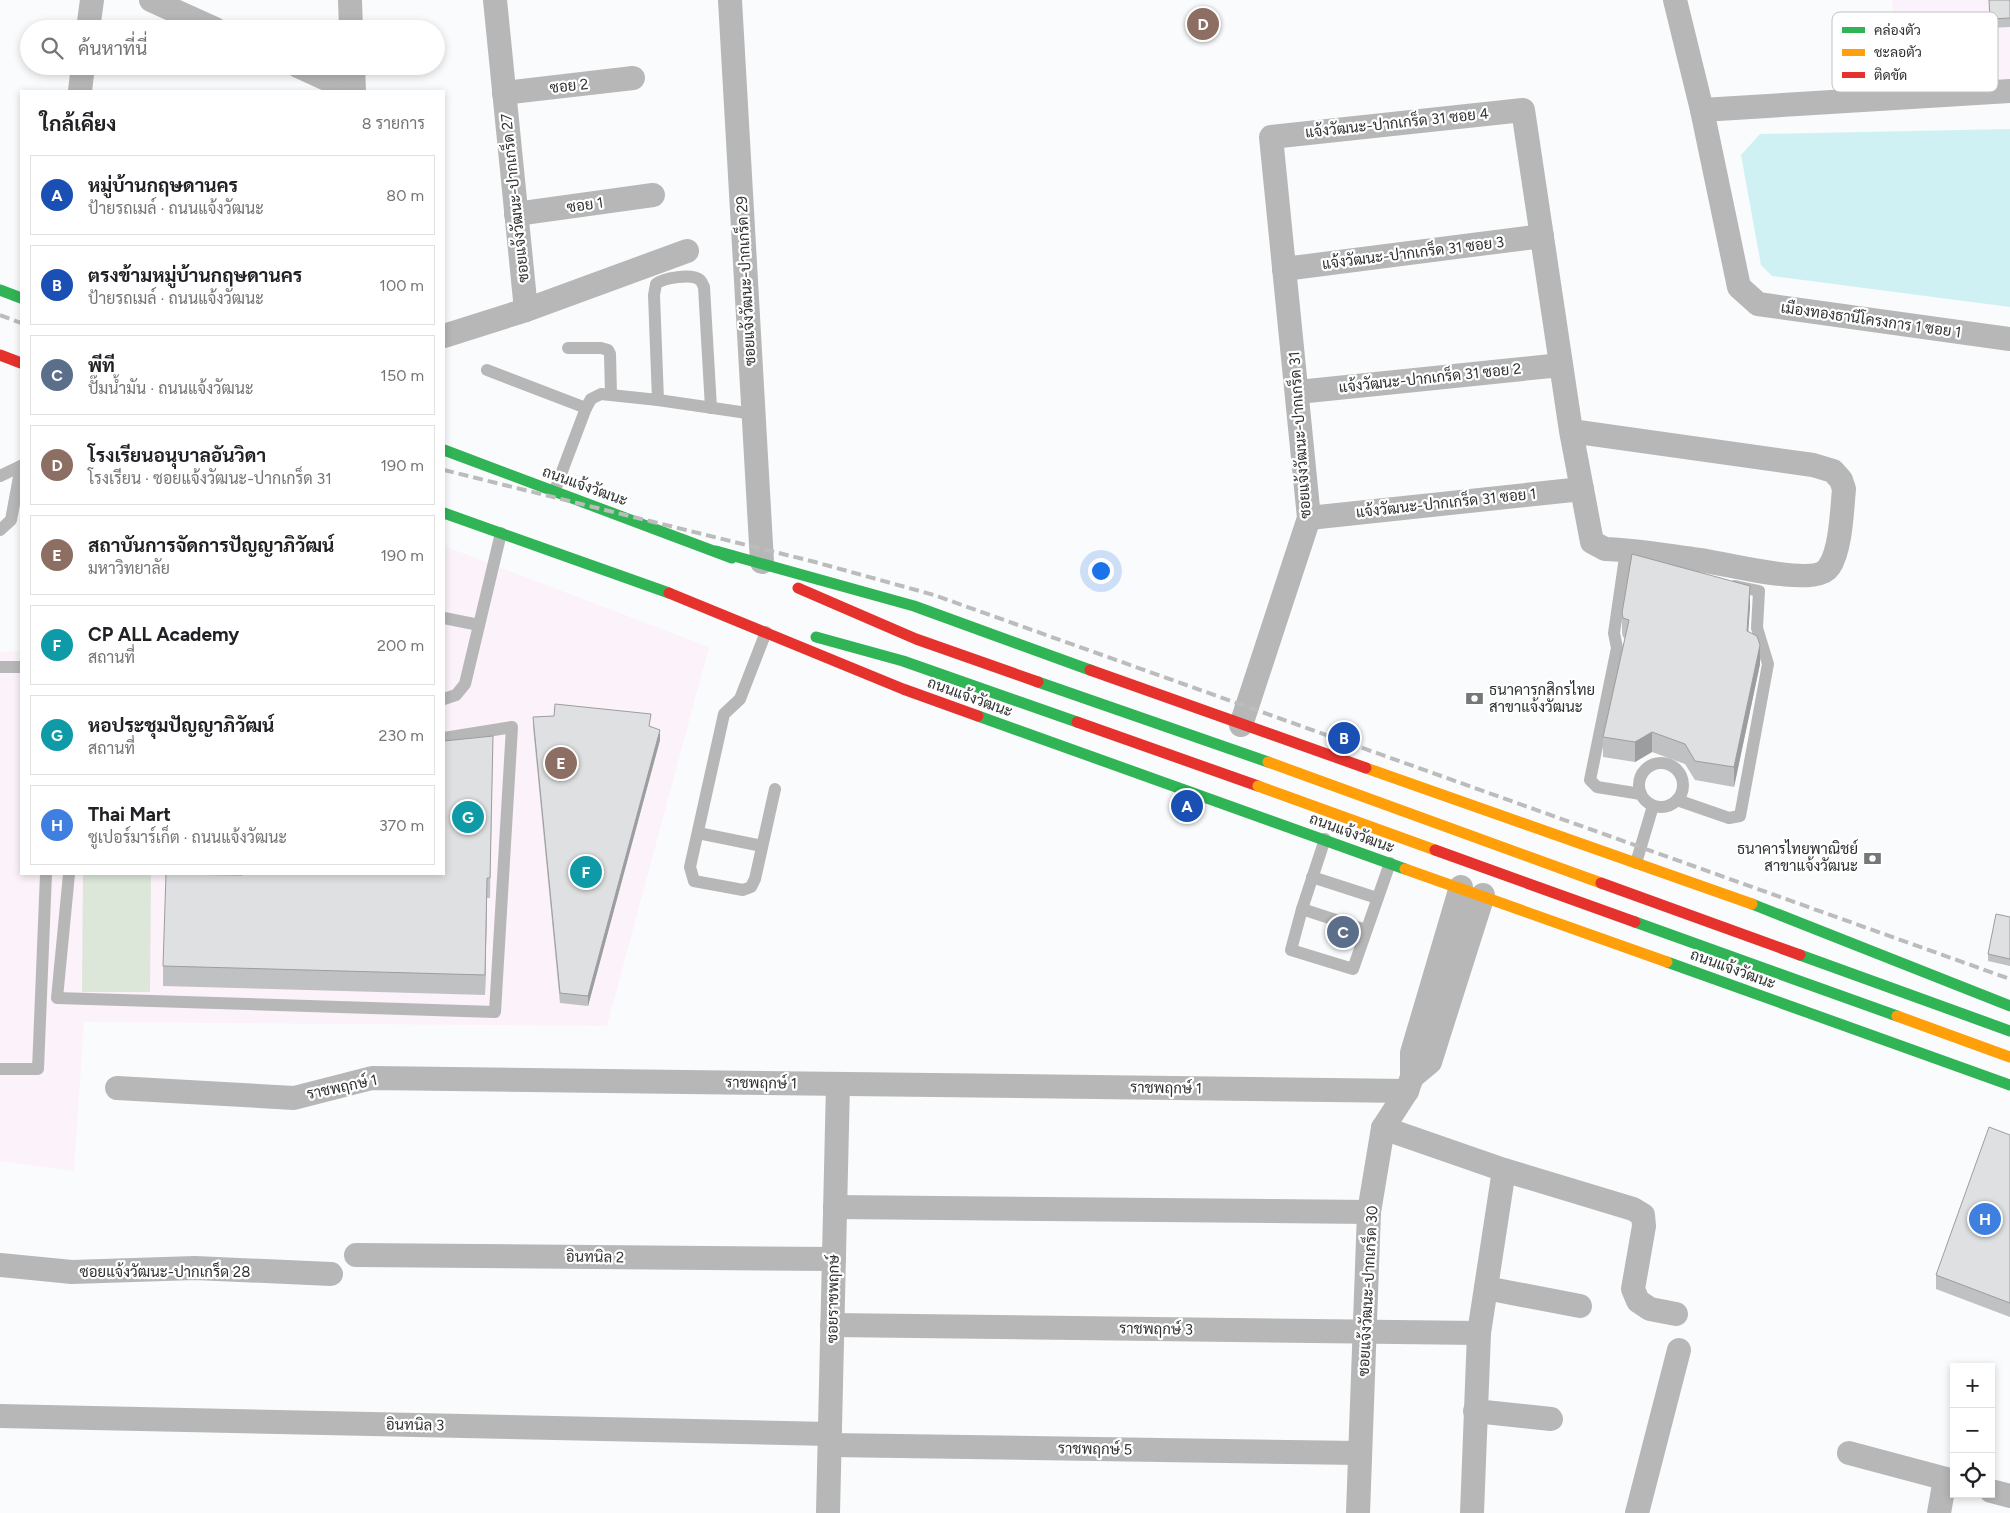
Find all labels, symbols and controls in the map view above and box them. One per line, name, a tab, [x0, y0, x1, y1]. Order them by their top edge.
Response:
pin: D	[1187, 5, 1219, 43]
legend	[1832, 12, 1998, 92]
search box	[20, 20, 445, 75]
text: คล่องตัว	[1874, 22, 1921, 39]
icon: search	[38, 34, 66, 62]
text: ค้นหาที่นี่	[78, 37, 147, 60]
text: ชะลอตัว	[1874, 44, 1922, 61]
text: ติดขัด	[1874, 67, 1907, 84]
street label: ซอย 2	[549, 75, 589, 97]
street label: แจ้งวัฒนะ-ปากเกร็ด 31 ซอย 4	[1304, 102, 1490, 142]
text: ใกล้เคียง	[40, 111, 116, 136]
street label: ซอยแจ้งวัฒนะ-ปากเกร็ด 27	[495, 113, 533, 284]
text: 8 รายการ	[362, 114, 425, 133]
text: หมู่บ้านกฤษดานคร	[88, 174, 238, 197]
text: A	[51, 186, 63, 205]
text: 80 m	[386, 186, 424, 205]
street label: ซอย 1	[566, 194, 604, 216]
street label: ซอยแจ้งวัฒนะ-ปากเกร็ด 29	[731, 196, 759, 367]
text: ป้ายรถเมล์ · ถนนแจ้งวัฒนะ	[88, 199, 264, 218]
street label: แจ้งวัฒนะ-ปากเกร็ด 31 ซอย 3	[1321, 231, 1505, 273]
text: ตรงข้ามหมู่บ้านกฤษดานคร	[88, 264, 302, 287]
text: B	[52, 276, 62, 295]
text: 100 m	[379, 276, 424, 295]
text: ป้ายรถเมล์ · ถนนแจ้งวัฒนะ	[88, 289, 264, 308]
street label: เมืองทองธานีโครงการ 1 ซอย 1	[1780, 297, 1963, 342]
street label: ซอยแจ้งวัฒนะ-ปากเกร็ด 31	[1283, 351, 1315, 519]
text: พีที	[88, 354, 115, 377]
street label: แจ้งวัฒนะ-ปากเกร็ด 31 ซอย 2	[1338, 357, 1522, 397]
text: C	[51, 366, 63, 385]
text: 150 m	[380, 366, 424, 385]
text: ปั๊มน้ำมัน · ถนนแจ้งวัฒนะ	[88, 379, 254, 398]
text: โรงเรียนอนุบาลอันวิดา	[88, 444, 266, 467]
text: D	[51, 456, 63, 475]
text: 190 m	[381, 456, 424, 475]
street label: ถนนแจ้งวัฒนะ	[540, 461, 630, 510]
text: โรงเรียน · ซอยแจ้งวัฒนะ-ปากเกร็ด 31	[88, 469, 332, 488]
street label: แจ้งวัฒนะ-ปากเกร็ด 31 ซอย 1	[1355, 483, 1537, 521]
text: สถาบันการจัดการปัญญาภิวัฒน์	[88, 534, 334, 557]
text: E	[52, 546, 62, 565]
text: 190 m	[381, 546, 424, 565]
your location	[1088, 558, 1114, 584]
text: มหาวิทยาลัย	[88, 559, 170, 578]
text: CP ALL Academy	[88, 623, 239, 646]
text: F	[53, 636, 61, 655]
text: 200 m	[377, 636, 424, 655]
text: สถานที่	[88, 648, 135, 667]
street label: ถนนแจ้งวัฒนะ	[925, 672, 1015, 721]
place label: ธนาคารกสิกรไทย สาขาแจ้งวัฒนะ	[1489, 680, 1595, 716]
bank icon: ธนาคารกสิกรไทย สาขาแจ้งวัฒนะ	[1465, 689, 1485, 709]
text: หอประชุมปัญญาภิวัฒน์	[88, 714, 274, 737]
pin: B	[1328, 719, 1360, 757]
text: G	[51, 726, 63, 745]
text: 230 m	[379, 726, 424, 745]
text: สถานที่	[88, 739, 135, 758]
pin: E	[545, 744, 577, 782]
pin: A	[1171, 787, 1203, 825]
pin: G	[452, 798, 484, 836]
text: Thai Mart	[88, 803, 171, 826]
street label: ถนนแจ้งวัฒนะ	[1307, 808, 1397, 857]
text: H	[51, 816, 63, 835]
text: 370 m	[379, 816, 424, 835]
text: ซูเปอร์มาร์เก็ต · ถนนแจ้งวัฒนะ	[88, 828, 287, 847]
place label: ธนาคารไทยพาณิชย์ สาขาแจ้งวัฒนะ	[1737, 839, 1858, 875]
bank icon: ธนาคารไทยพาณิชย์ สาขาแจ้งวัฒนะ	[1862, 848, 1882, 868]
pin: F	[570, 853, 602, 891]
pin: C	[1327, 913, 1359, 951]
street label: ถนนแจ้งวัฒนะ	[1688, 944, 1778, 993]
street label: ราชพฤกษ์ 1	[305, 1070, 379, 1103]
street label: ราชพฤกษ์ 1	[725, 1072, 797, 1093]
street label: ราชพฤกษ์ 1	[1130, 1077, 1202, 1098]
pin: H	[1969, 1200, 2001, 1238]
street label: ซอยแจ้งวัฒนะ-ปากเกร็ด 30	[1353, 1205, 1381, 1377]
street label: อินทนิล 2	[566, 1247, 624, 1267]
street label: ซอยราชพฤกษ์	[822, 1254, 843, 1343]
street label: ซอยแจ้งวัฒนะ-ปากเกร็ด 28	[80, 1261, 250, 1281]
street label: ราชพฤกษ์ 3	[1119, 1318, 1193, 1339]
map controls	[1950, 1363, 1995, 1498]
button: +	[1950, 1363, 1995, 1408]
button: −	[1950, 1408, 1995, 1453]
street label: อินทนิล 3	[386, 1415, 444, 1435]
street label: ราชพฤกษ์ 5	[1058, 1438, 1132, 1459]
button: locate	[1950, 1453, 1995, 1498]

